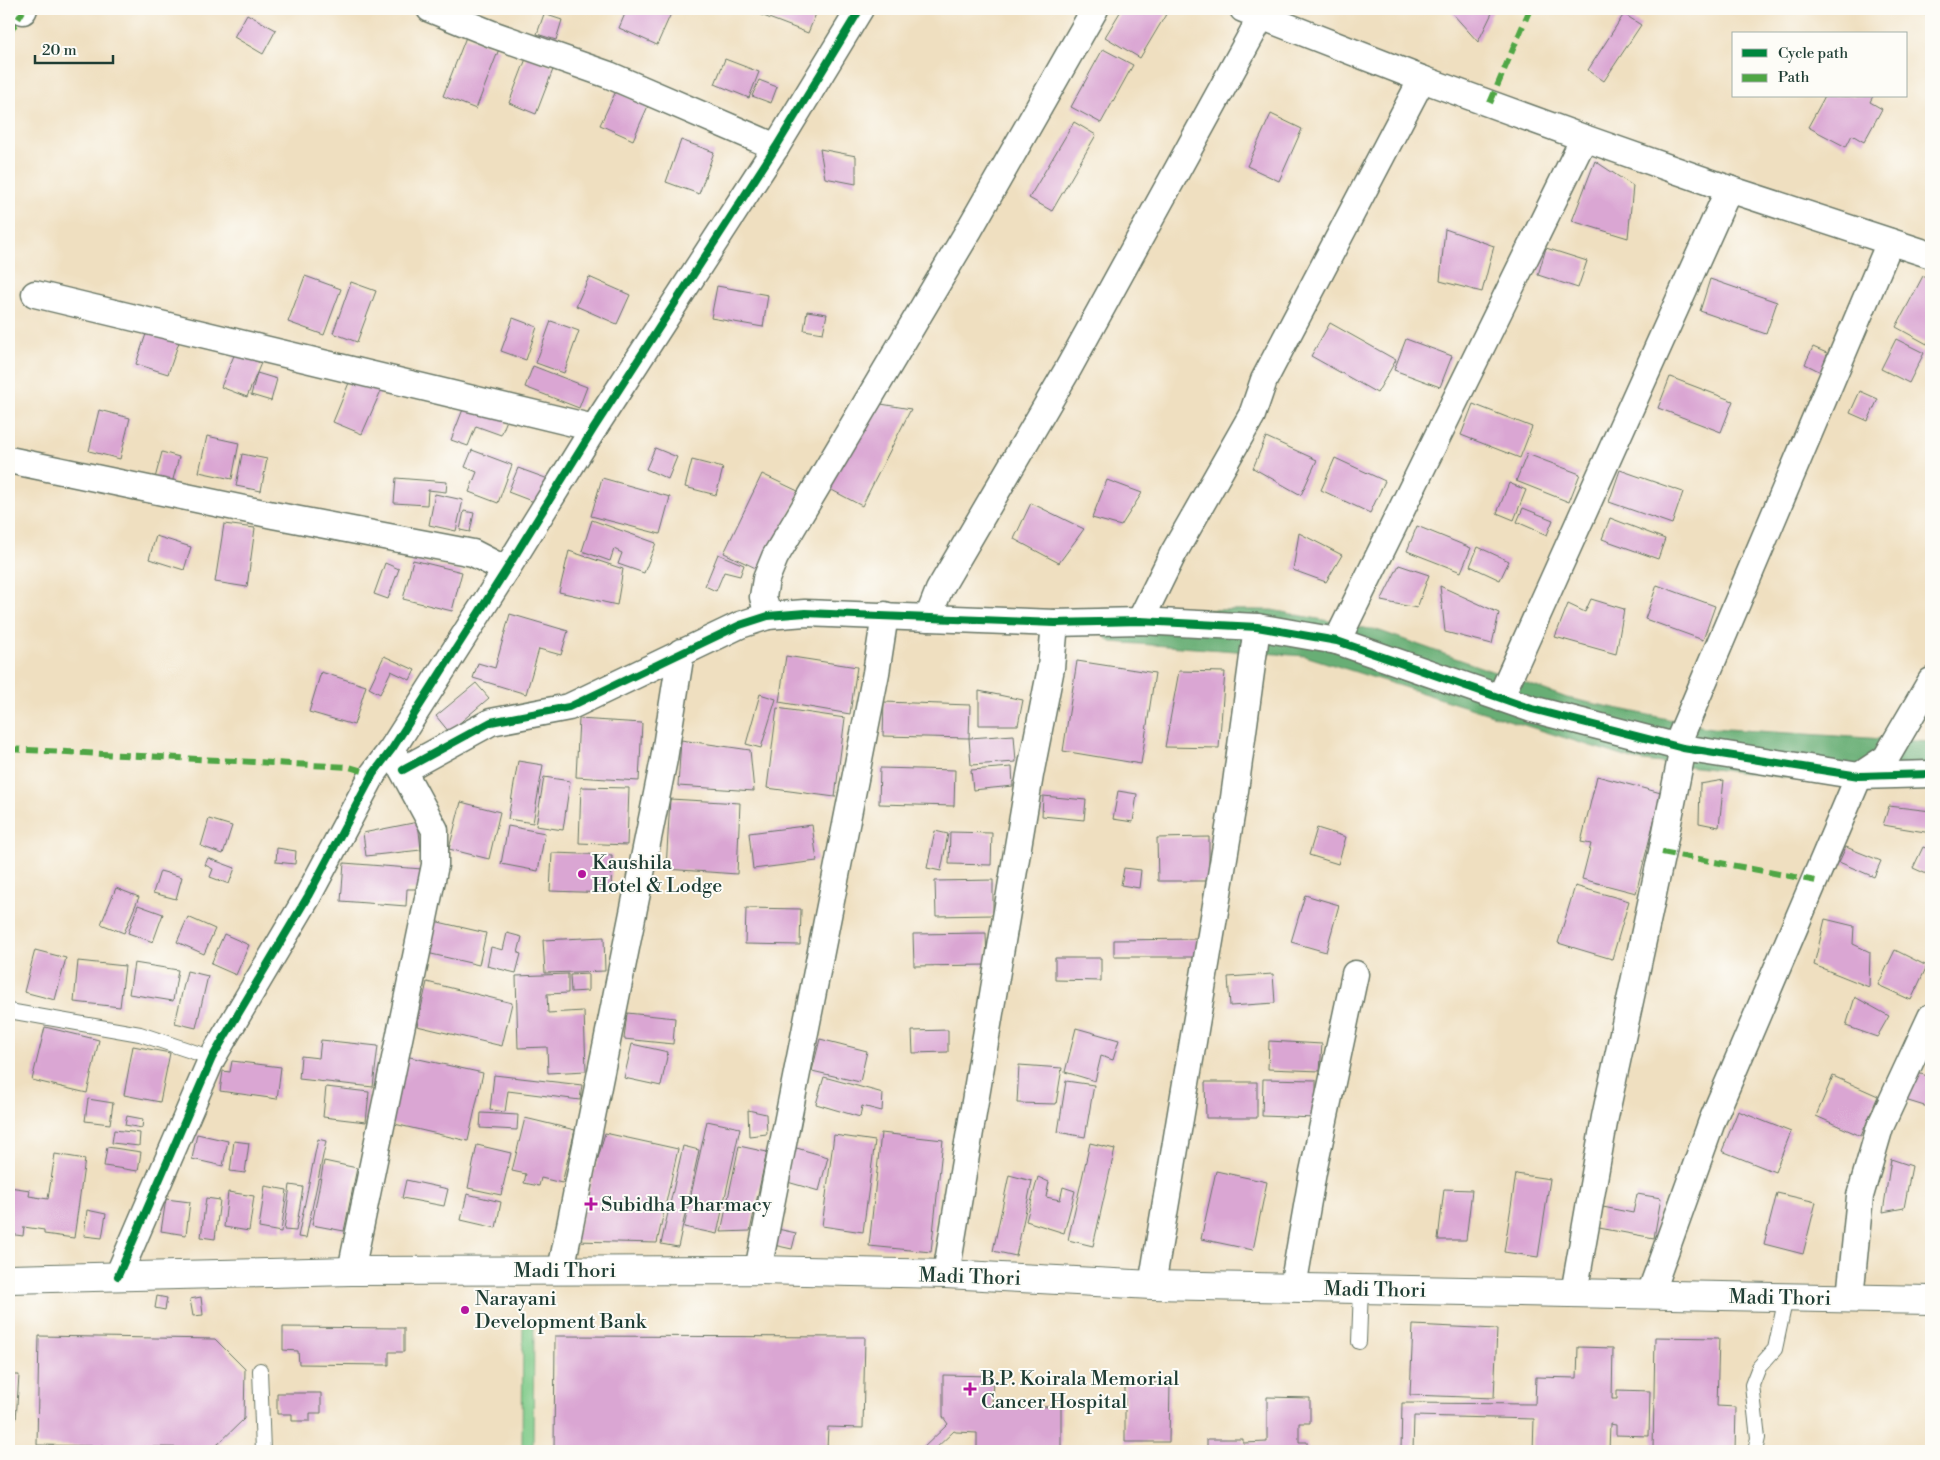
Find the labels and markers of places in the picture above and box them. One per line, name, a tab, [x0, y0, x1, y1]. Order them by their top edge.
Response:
place label: Kaushila Hotel & Lodge	[592, 851, 722, 899]
marker: Kaushila Hotel & Lodge	[576, 868, 588, 880]
place label: Subidha Pharmacy	[601, 1193, 772, 1218]
marker: Subidha Pharmacy	[585, 1198, 597, 1210]
place label: Narayani Development Bank	[475, 1287, 648, 1335]
marker: Narayani Development Bank	[459, 1304, 471, 1316]
place label: B.P. Koirala Memorial Cancer Hospital	[980, 1367, 1179, 1415]
marker: B.P. Koirala Memorial Cancer Hospital	[963, 1382, 977, 1396]

